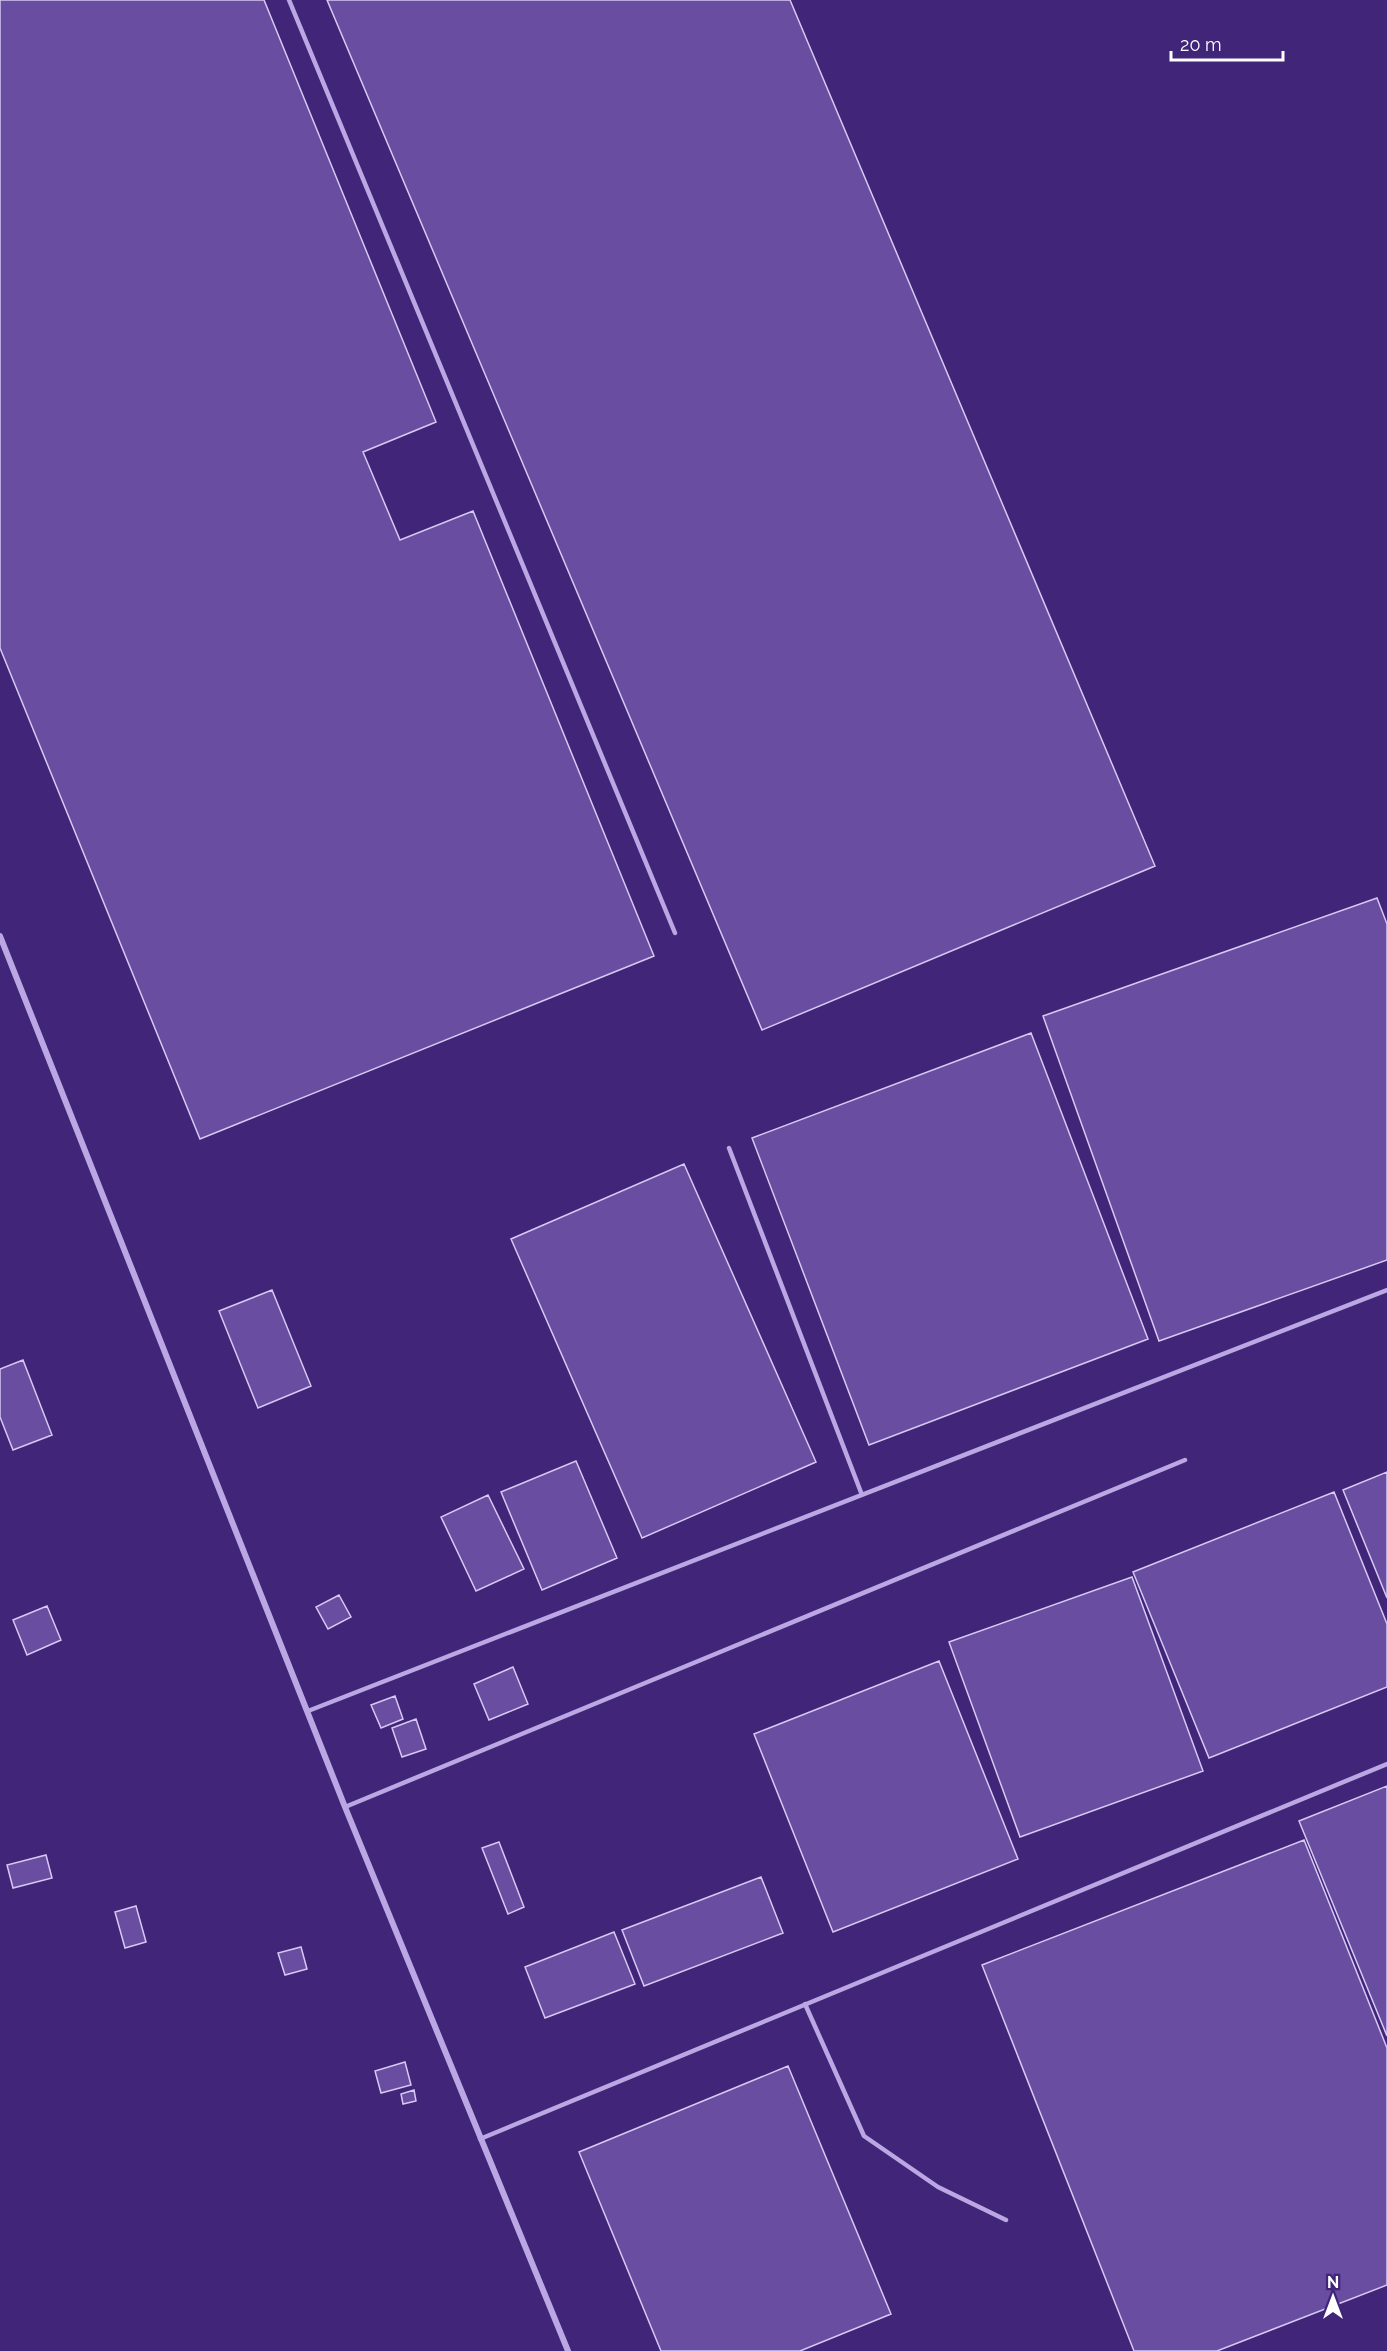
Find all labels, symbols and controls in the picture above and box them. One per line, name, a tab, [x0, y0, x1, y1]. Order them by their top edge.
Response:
scale bar	[1171, 24, 1284, 62]
text: 20 m	[1180, 34, 1222, 55]
north arrow	[1303, 2267, 1363, 2327]
text: N	[1327, 2273, 1339, 2292]

